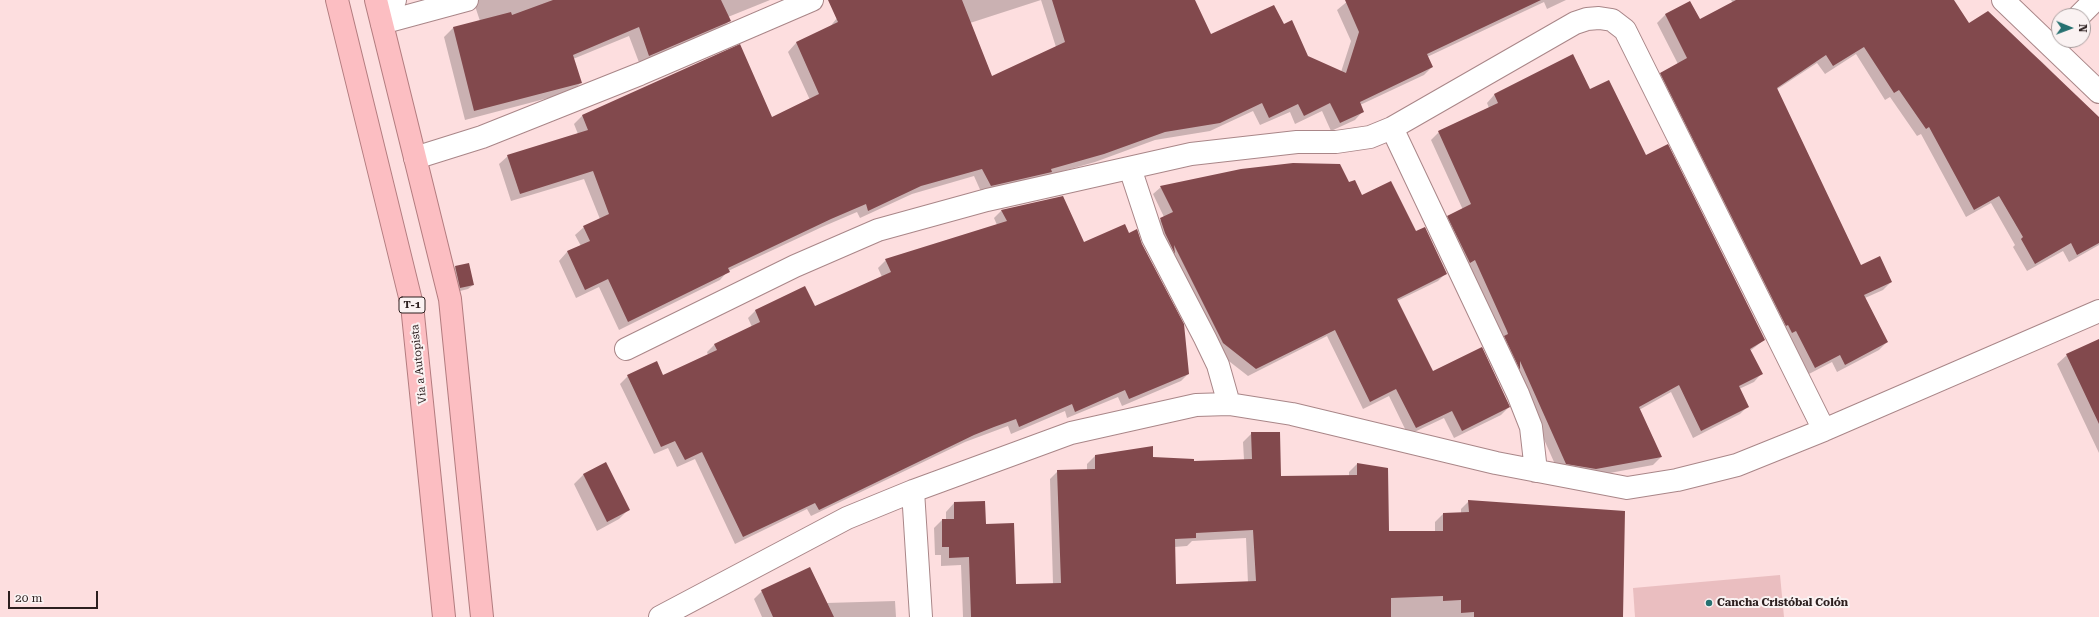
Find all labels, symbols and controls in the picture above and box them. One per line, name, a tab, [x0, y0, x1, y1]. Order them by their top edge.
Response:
north arrow	[2051, 8, 2091, 48]
text: N	[2076, 24, 2089, 33]
road number: T-1	[399, 297, 425, 313]
street label: Vía a Autopista	[408, 324, 430, 404]
scale bar	[10, 583, 100, 609]
text: 20 m	[15, 591, 42, 605]
place label: Cancha Cristóbal Colón	[1717, 596, 1848, 610]
marker: Cancha Cristóbal Colón	[1704, 598, 1714, 608]

